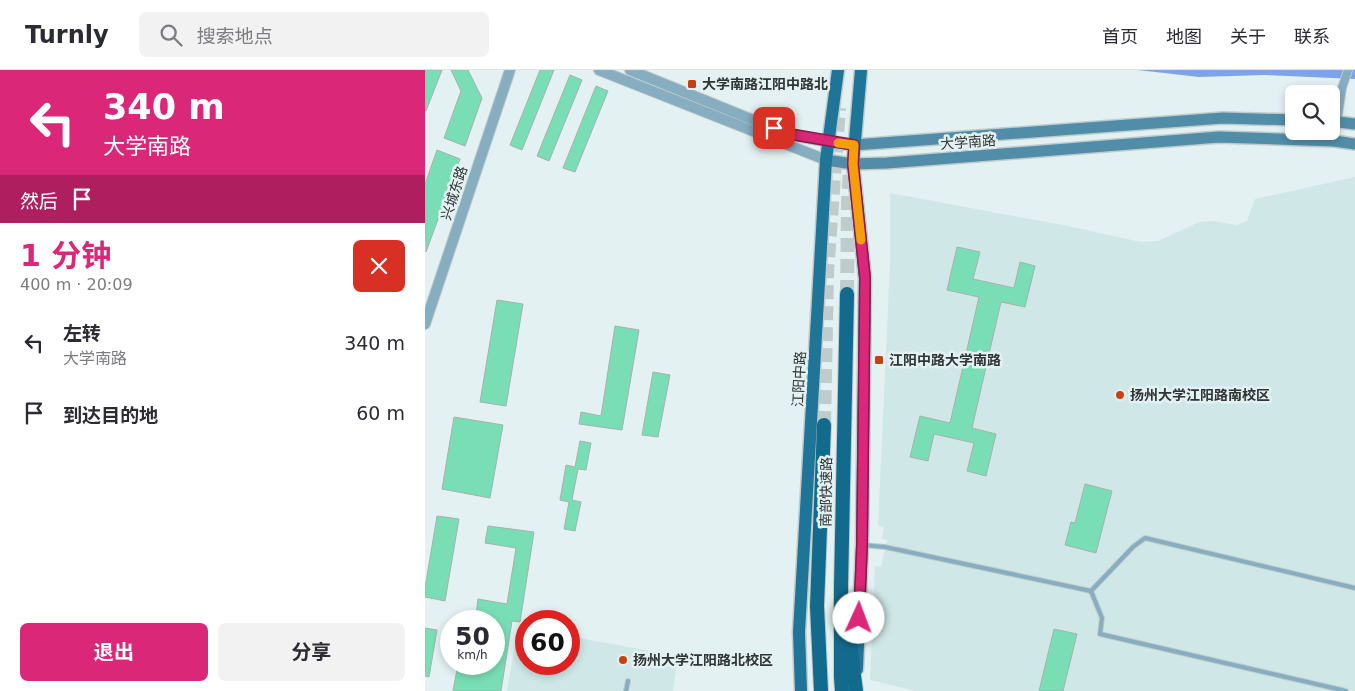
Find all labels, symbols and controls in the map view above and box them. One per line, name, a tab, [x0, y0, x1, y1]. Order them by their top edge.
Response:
search box	[139, 12, 489, 57]
text: Turnly	[25, 21, 109, 49]
icon: search	[157, 21, 185, 49]
text: 搜索地点	[197, 25, 273, 47]
text: 首页	[1102, 26, 1138, 47]
text: 地图	[1166, 26, 1202, 47]
text: 关于	[1230, 26, 1266, 47]
text: 联系	[1294, 26, 1330, 47]
place label: 大学南路江阳中路北	[702, 76, 828, 92]
marker: 大学南路江阳中路北	[686, 78, 698, 90]
map controls	[1285, 85, 1340, 140]
button: search	[1285, 85, 1340, 140]
text: 340 m	[103, 87, 225, 127]
icon: left	[20, 90, 85, 155]
pin	[753, 107, 795, 149]
icon: arrive	[760, 114, 788, 142]
street label: 大学南路	[940, 132, 996, 152]
text: 大学南路	[103, 134, 191, 159]
street label: 兴城东路	[438, 164, 470, 222]
icon: arrive	[68, 185, 96, 213]
text: 然后	[20, 190, 58, 212]
text: 1 分钟	[20, 238, 111, 273]
button: close	[353, 240, 405, 292]
text: 400 m · 20:09	[20, 275, 133, 294]
text: 左转	[63, 322, 101, 344]
icon: left	[20, 329, 48, 357]
text: 340 m	[344, 332, 405, 354]
text: 大学南路	[63, 349, 127, 368]
street label: 江阳中路	[790, 351, 808, 407]
place label: 江阳中路大学南路	[889, 352, 1001, 368]
marker: 江阳中路大学南路	[873, 354, 885, 366]
place label: 扬州大学江阳路南校区	[1130, 387, 1270, 403]
marker: 扬州大学江阳路南校区	[1114, 389, 1126, 401]
icon: arrive	[20, 399, 48, 427]
text: 60 m	[356, 402, 405, 424]
text: 到达目的地	[63, 404, 158, 426]
street label: 南部快速路	[817, 457, 835, 527]
position arrow	[832, 591, 884, 643]
speed limit sign: 60	[515, 610, 580, 675]
text: 50	[455, 622, 490, 651]
button: 退出	[20, 623, 208, 681]
button: 分享	[218, 623, 405, 681]
text: km/h	[457, 648, 488, 662]
place label: 扬州大学江阳路北校区	[633, 652, 773, 668]
marker: 扬州大学江阳路北校区	[617, 654, 629, 666]

